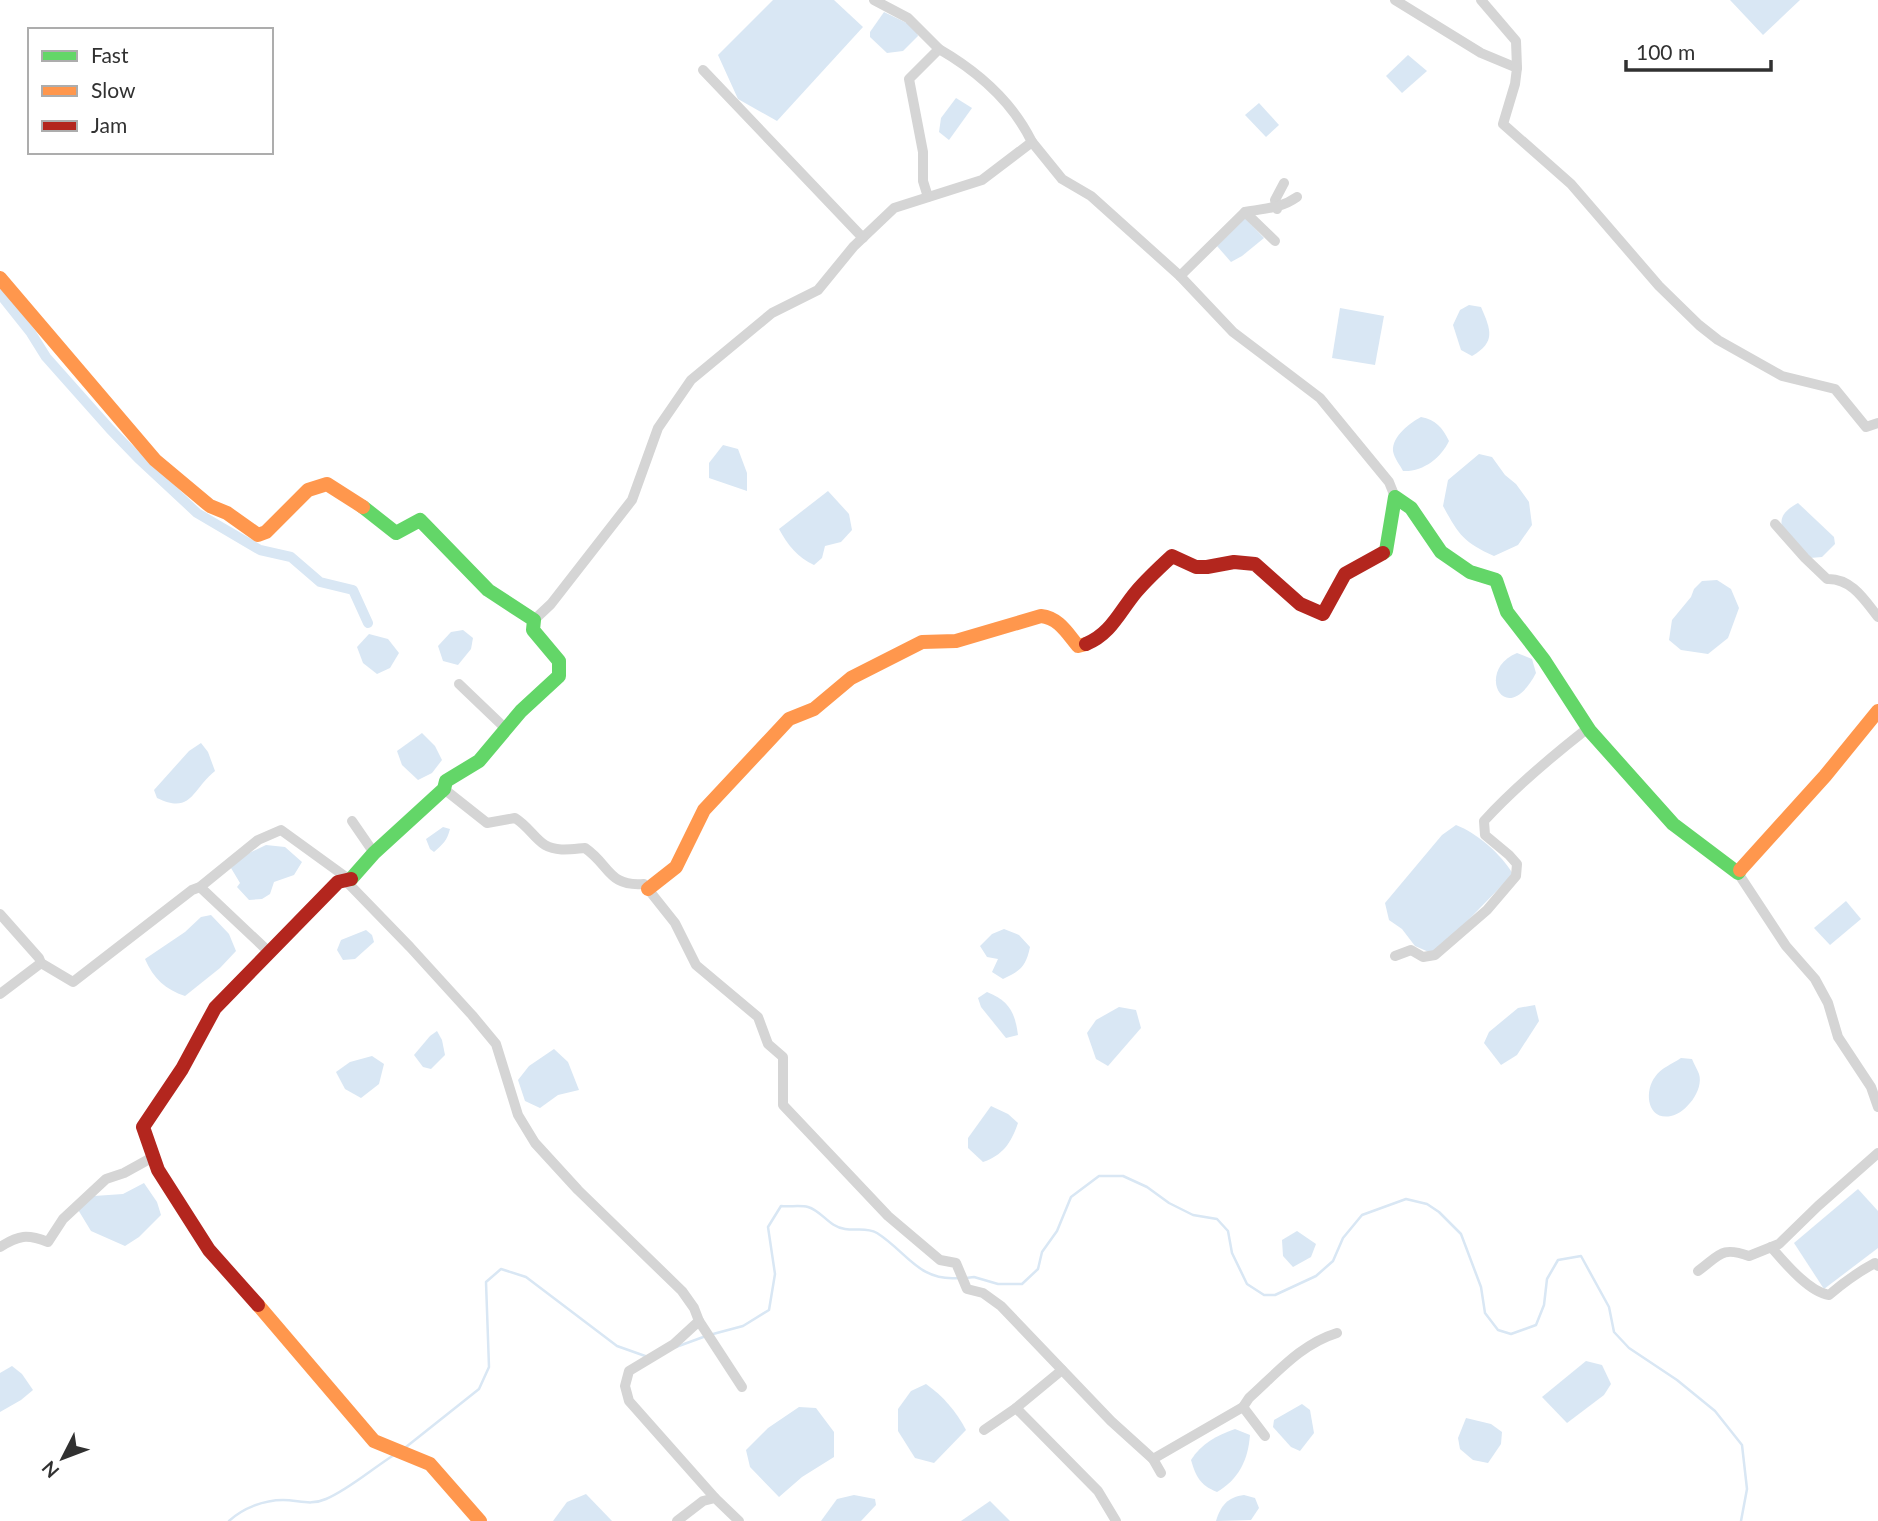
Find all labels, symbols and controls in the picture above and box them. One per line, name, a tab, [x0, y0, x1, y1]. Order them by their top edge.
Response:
legend	[28, 28, 273, 154]
scale bar	[1626, 28, 1771, 72]
text: 100 m	[1636, 39, 1695, 64]
text: Fast	[91, 42, 129, 67]
text: Slow	[91, 77, 136, 102]
text: Jam	[91, 112, 127, 137]
north arrow	[28, 1423, 98, 1493]
text: N	[37, 1457, 63, 1483]

